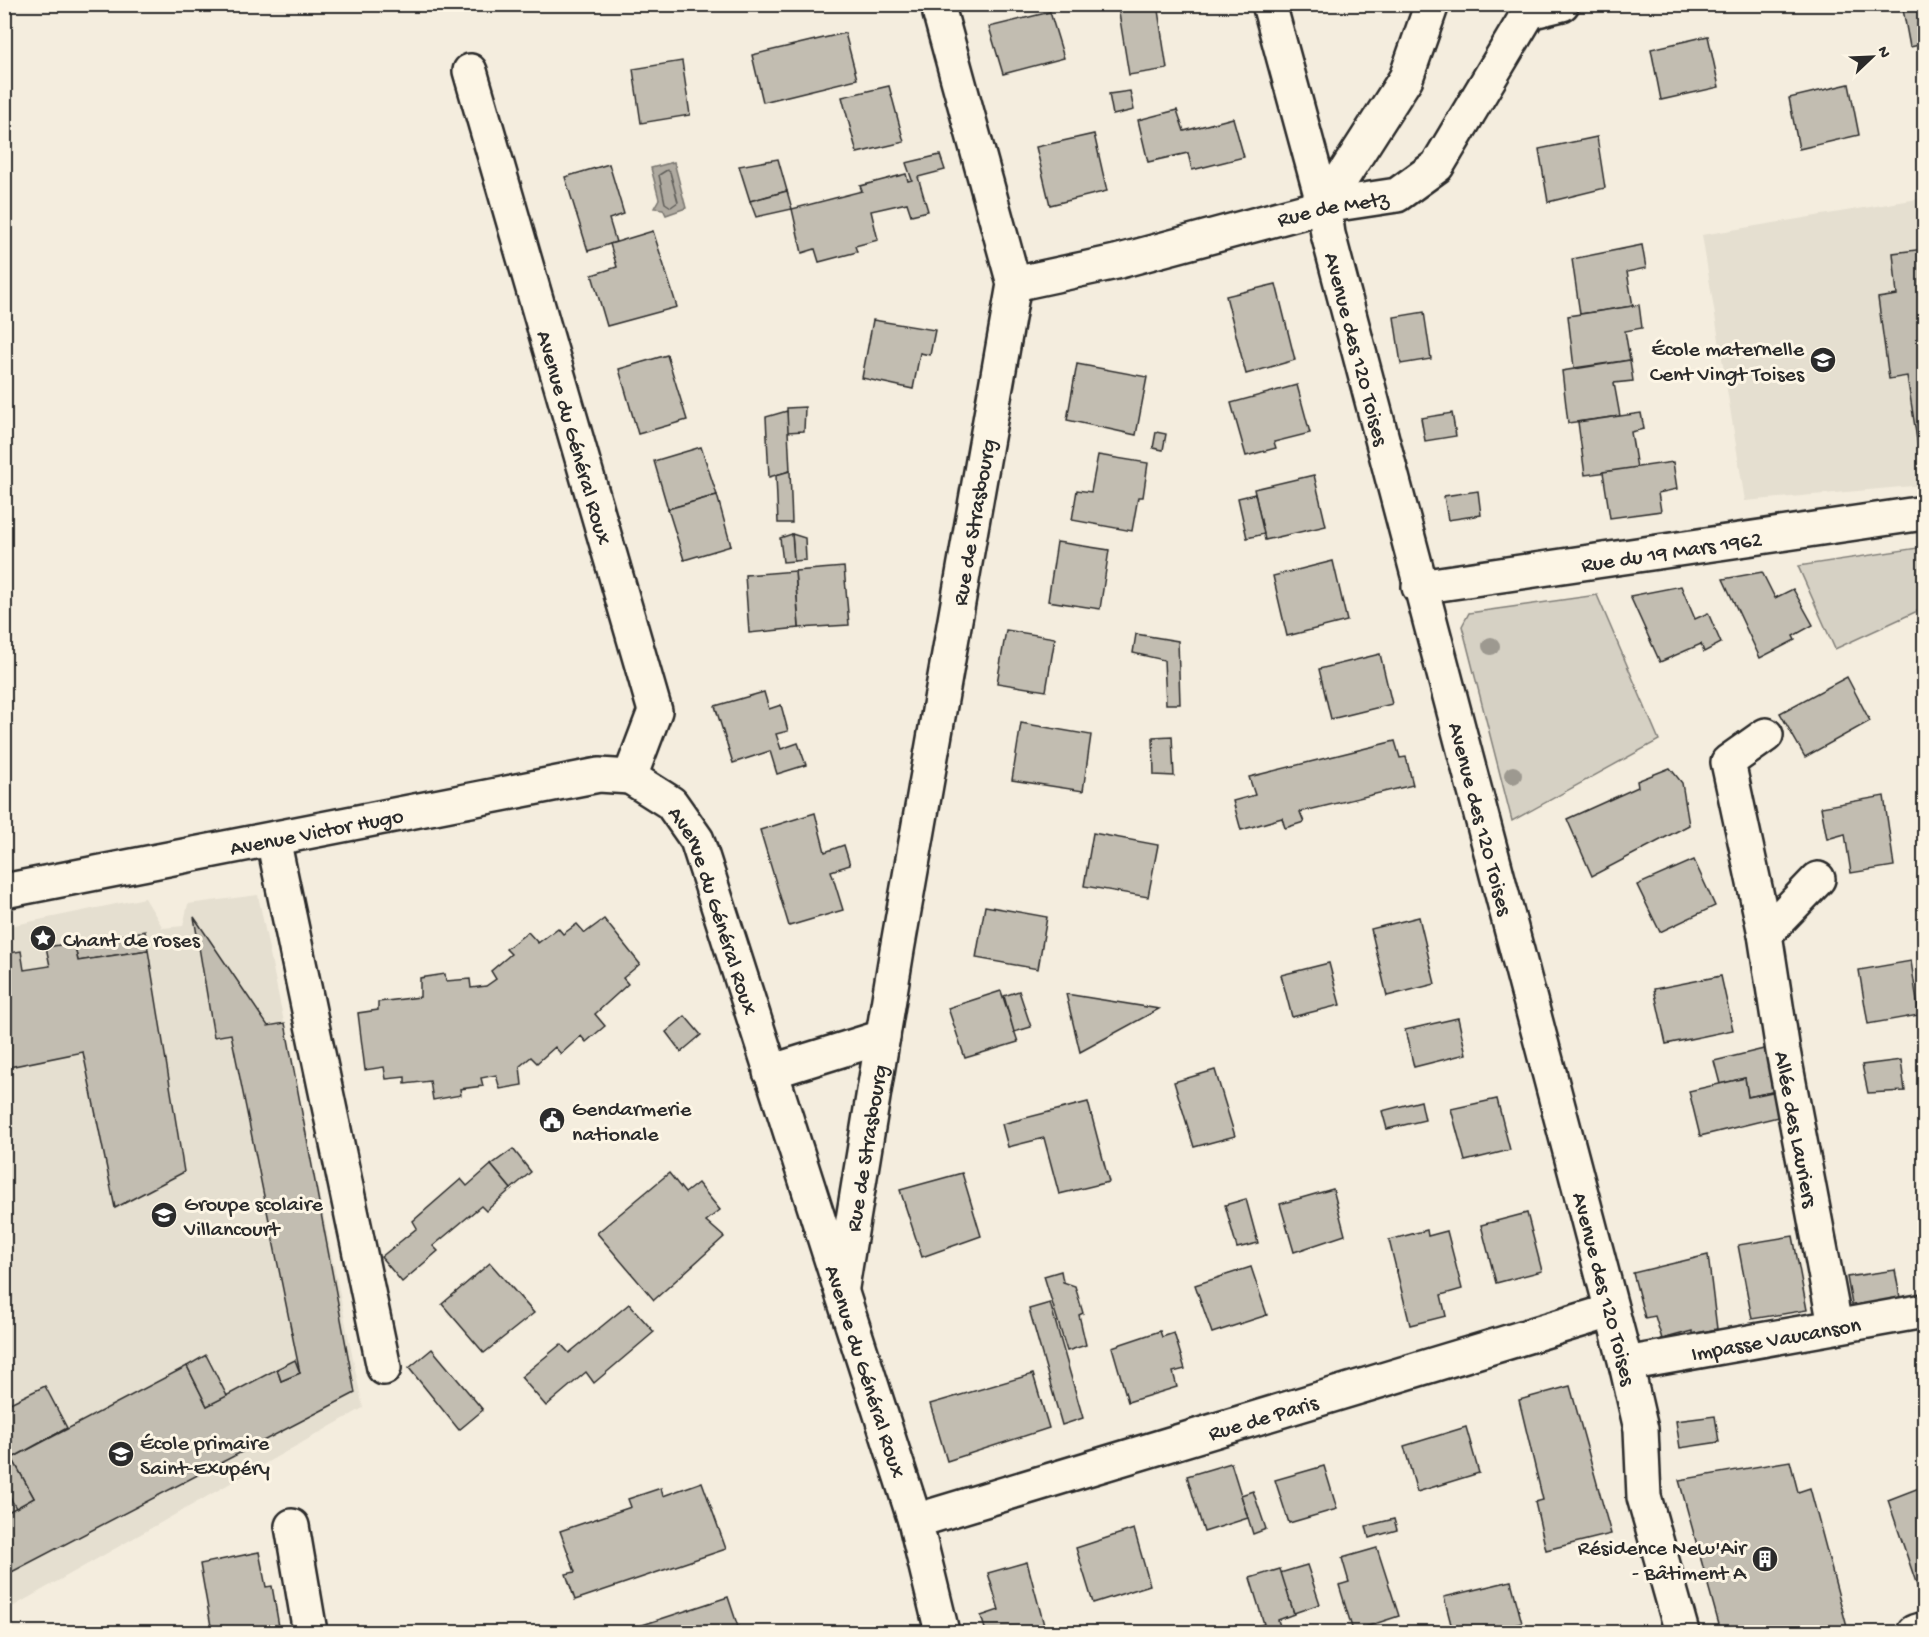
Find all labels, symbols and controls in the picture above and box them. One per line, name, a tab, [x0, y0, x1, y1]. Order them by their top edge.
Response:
north arrow	[1842, 27, 1902, 87]
text: N	[1872, 44, 1894, 62]
street label: Rue de Metz	[1275, 187, 1392, 235]
street label: Avenue des 120 Toises	[1316, 250, 1392, 450]
street label: Avenue du Général Roux	[529, 328, 615, 549]
place label: École maternelle Cent Vingt Toises	[1650, 338, 1805, 389]
school or university icon: École maternelle Cent Vingt Toises	[1808, 345, 1838, 375]
street label: Rue de Strasbourg	[949, 437, 1004, 608]
street label: Rue du 19 Mars 1962	[1580, 528, 1764, 580]
street label: Avenue des 120 Toises	[1440, 720, 1516, 920]
street label: Avenue du Général Roux	[660, 803, 761, 1019]
street label: Avenue Victor Hugo	[228, 804, 406, 864]
place icon: Chant de roses	[28, 923, 58, 953]
place label: Chant de roses	[63, 929, 201, 955]
street label: Allée des Lauriers	[1766, 1049, 1822, 1211]
street label: Rue de Strasbourg	[842, 1063, 895, 1234]
place label: Gendarmerie nationale	[572, 1098, 692, 1149]
public building icon: Gendarmerie nationale	[537, 1105, 567, 1135]
street label: Avenue des 120 Toises	[1564, 1190, 1640, 1389]
place label: Groupe scolaire Villancourt	[183, 1193, 323, 1244]
school or university icon: Groupe scolaire Villancourt	[149, 1200, 179, 1230]
street label: Avenue du Général Roux	[817, 1263, 909, 1482]
street label: Impasse Vaucanson	[1690, 1313, 1864, 1369]
street label: Rue de Paris	[1206, 1391, 1322, 1449]
place label: École primaire Saint-Exupéry	[140, 1432, 270, 1483]
school or university icon: École primaire Saint-Exupéry	[106, 1439, 136, 1469]
place label: Résidence New'Air - Bâtiment A	[1578, 1537, 1748, 1588]
building icon: Résidence New'Air - Bâtiment A	[1750, 1544, 1780, 1574]

